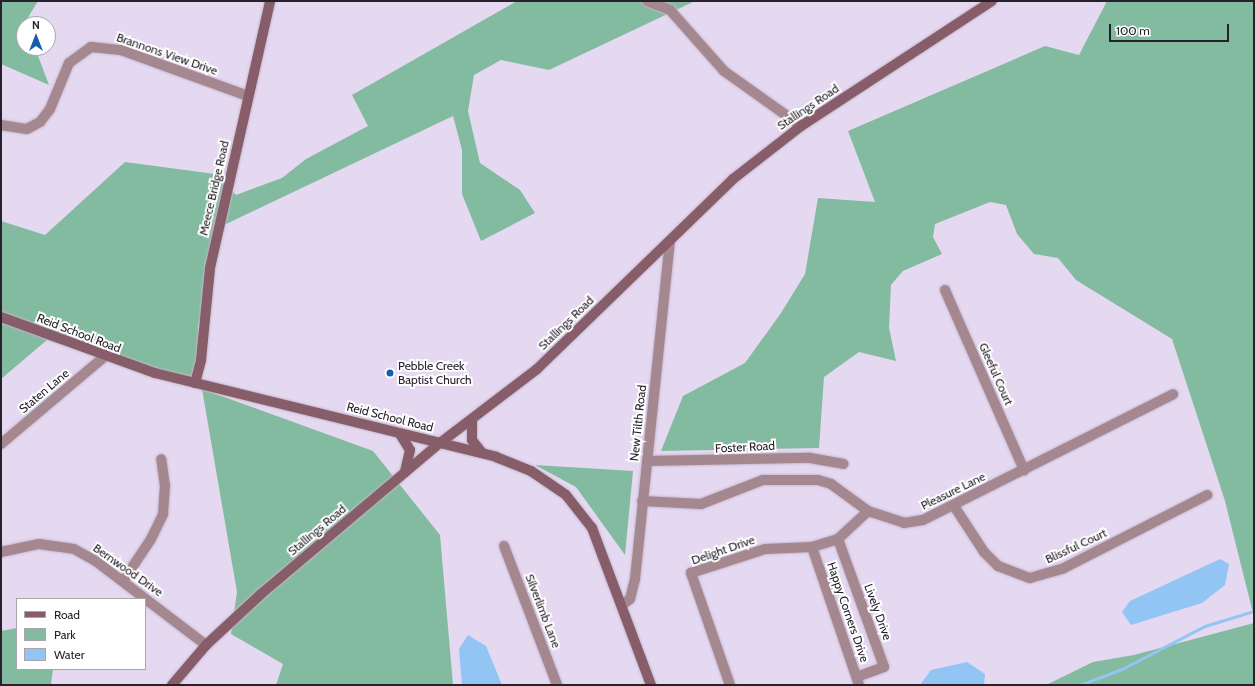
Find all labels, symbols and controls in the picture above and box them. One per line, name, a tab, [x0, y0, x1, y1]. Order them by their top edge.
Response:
north arrow	[16, 16, 56, 56]
scale bar	[1111, 16, 1231, 42]
text: N	[32, 18, 40, 32]
text: 100 m	[1116, 23, 1150, 38]
street label: Brannons View Drive	[115, 30, 219, 78]
street label: Stallings Road	[774, 81, 842, 133]
street label: Meece Bridge Road	[196, 139, 232, 237]
street label: Stallings Road	[535, 293, 597, 353]
street label: Reid School Road	[35, 310, 123, 356]
street label: Gleeful Court	[976, 341, 1016, 407]
place label: Pebble Creek Baptist Church	[398, 359, 472, 387]
street label: Staten Lane	[16, 366, 72, 416]
marker: Pebble Creek Baptist Church	[385, 368, 395, 378]
street label: New Tilth Road	[627, 384, 649, 462]
street label: Reid School Road	[345, 399, 435, 435]
street label: Foster Road	[715, 438, 775, 456]
street label: Pleasure Lane	[918, 469, 988, 513]
street label: Stallings Road	[285, 502, 349, 558]
street label: Blissful Court	[1043, 525, 1109, 567]
street label: Delight Drive	[689, 532, 757, 568]
street label: Bernwood Drive	[90, 541, 166, 599]
street label: Happy Corners Drive	[824, 560, 872, 664]
street label: Silverlimb Lane	[522, 572, 564, 650]
street label: Lively Drive	[861, 582, 895, 642]
legend	[16, 598, 146, 670]
text: Road	[54, 607, 80, 622]
text: Park	[54, 627, 76, 642]
text: Water	[54, 647, 84, 662]

